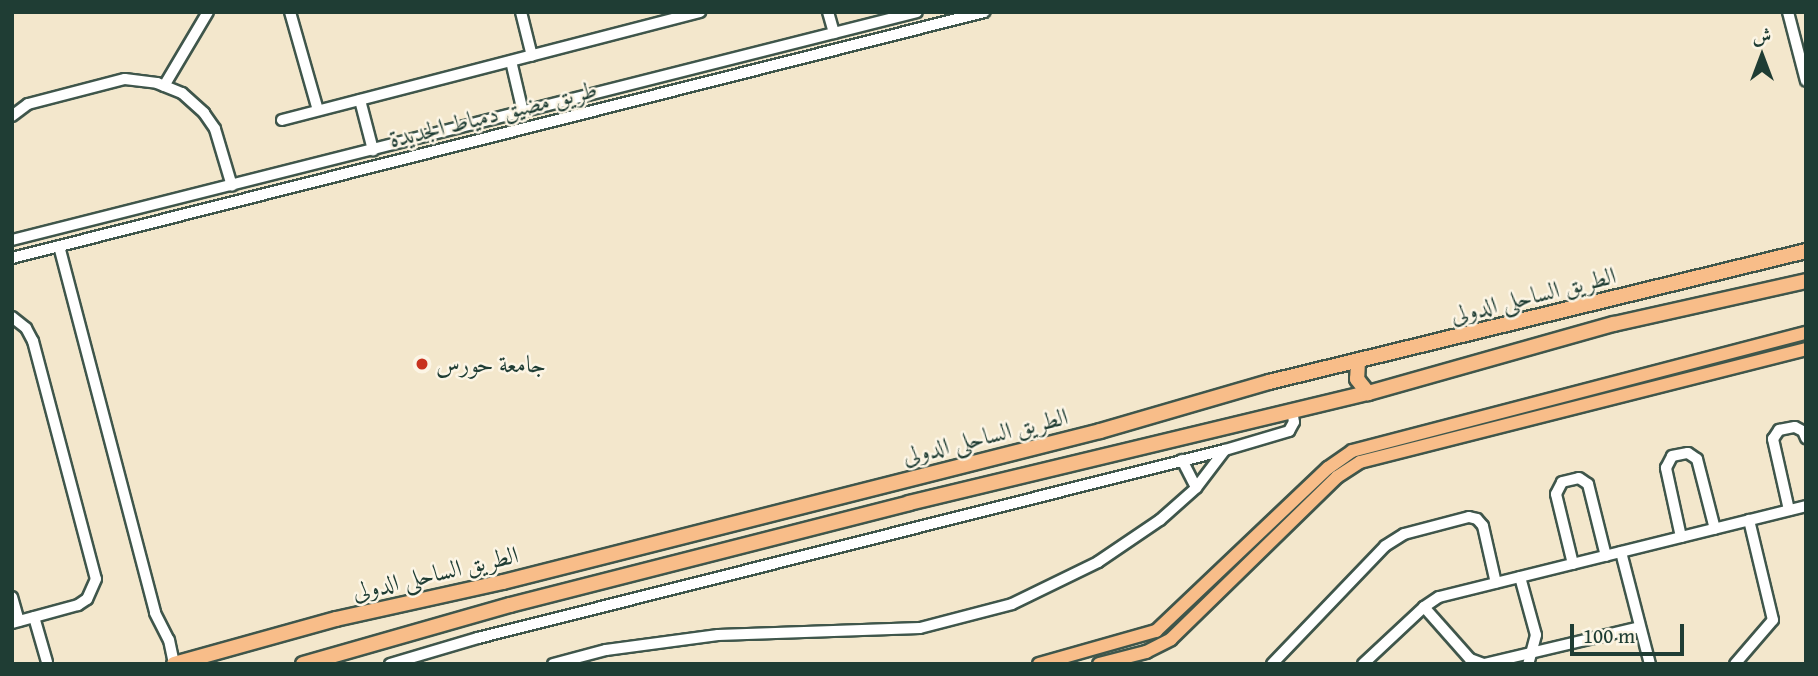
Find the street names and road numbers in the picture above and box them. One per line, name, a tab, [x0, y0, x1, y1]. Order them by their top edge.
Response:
street label: طريق مضيق دمياط الجديدة	[386, 74, 600, 154]
street label: الطريق الساحلى الدولى	[1447, 261, 1619, 329]
street label: الطريق الساحلى الدولى	[899, 402, 1071, 470]
street label: الطريق الساحلى الدولى	[349, 540, 521, 606]

